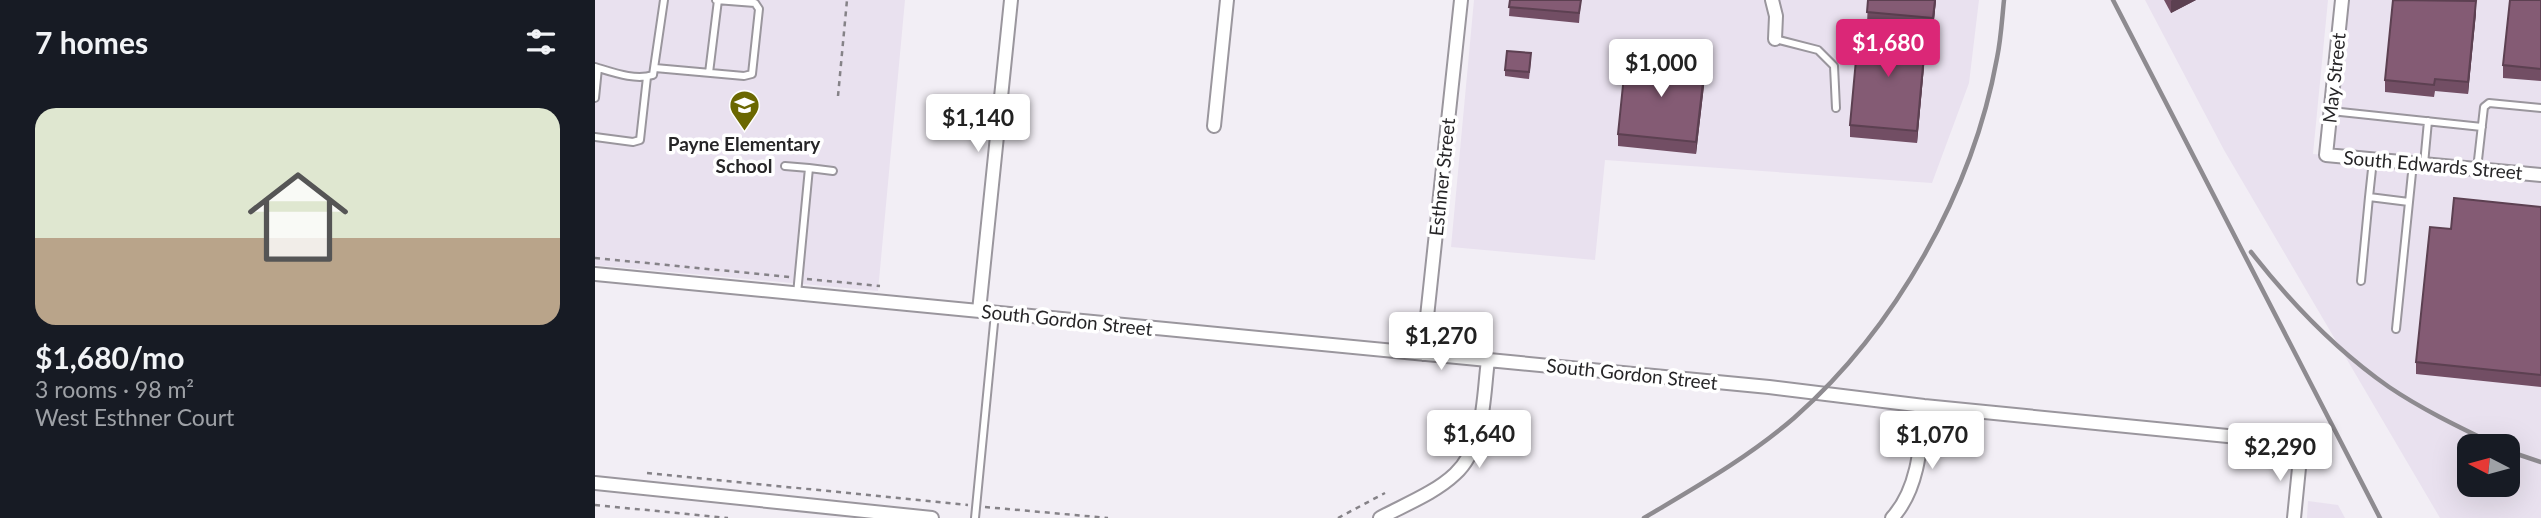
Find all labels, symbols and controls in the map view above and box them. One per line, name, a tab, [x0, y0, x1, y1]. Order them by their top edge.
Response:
pin: $1,680	[1831, 20, 1945, 79]
icon: filters	[522, 23, 560, 61]
text: 7 homes	[35, 24, 148, 60]
text: $1,680	[1852, 28, 1924, 56]
street label: May Street	[2317, 31, 2350, 124]
pin: $1,000	[1604, 40, 1718, 99]
text: $1,000	[1625, 48, 1697, 76]
school or university icon: Payne Elementary School	[727, 88, 761, 132]
pin: $1,140	[921, 94, 1035, 154]
text: $1,140	[942, 103, 1014, 131]
street label: Esthner Street	[1424, 117, 1459, 237]
place label: Payne Elementary School	[668, 132, 821, 177]
street label: South Edwards Street	[2343, 145, 2524, 184]
icon: home	[235, 154, 361, 280]
street label: South Gordon Street	[980, 299, 1154, 340]
pin: $1,270	[1384, 312, 1498, 372]
text: $1,270	[1405, 321, 1477, 349]
text: $1,680/mo	[35, 339, 184, 375]
street label: South Gordon Street	[1545, 353, 1719, 394]
text: 3 rooms · 98 m²	[35, 375, 194, 403]
text: West Esthner Court	[35, 403, 234, 431]
pin: $1,640	[1422, 410, 1536, 470]
pin: $1,070	[1875, 412, 1989, 471]
text: $1,640	[1443, 419, 1515, 447]
text: $1,070	[1896, 420, 1968, 448]
pin: $2,290	[2223, 424, 2337, 483]
text: $2,290	[2244, 432, 2316, 460]
north arrow	[2457, 434, 2520, 497]
map controls	[2457, 434, 2520, 497]

